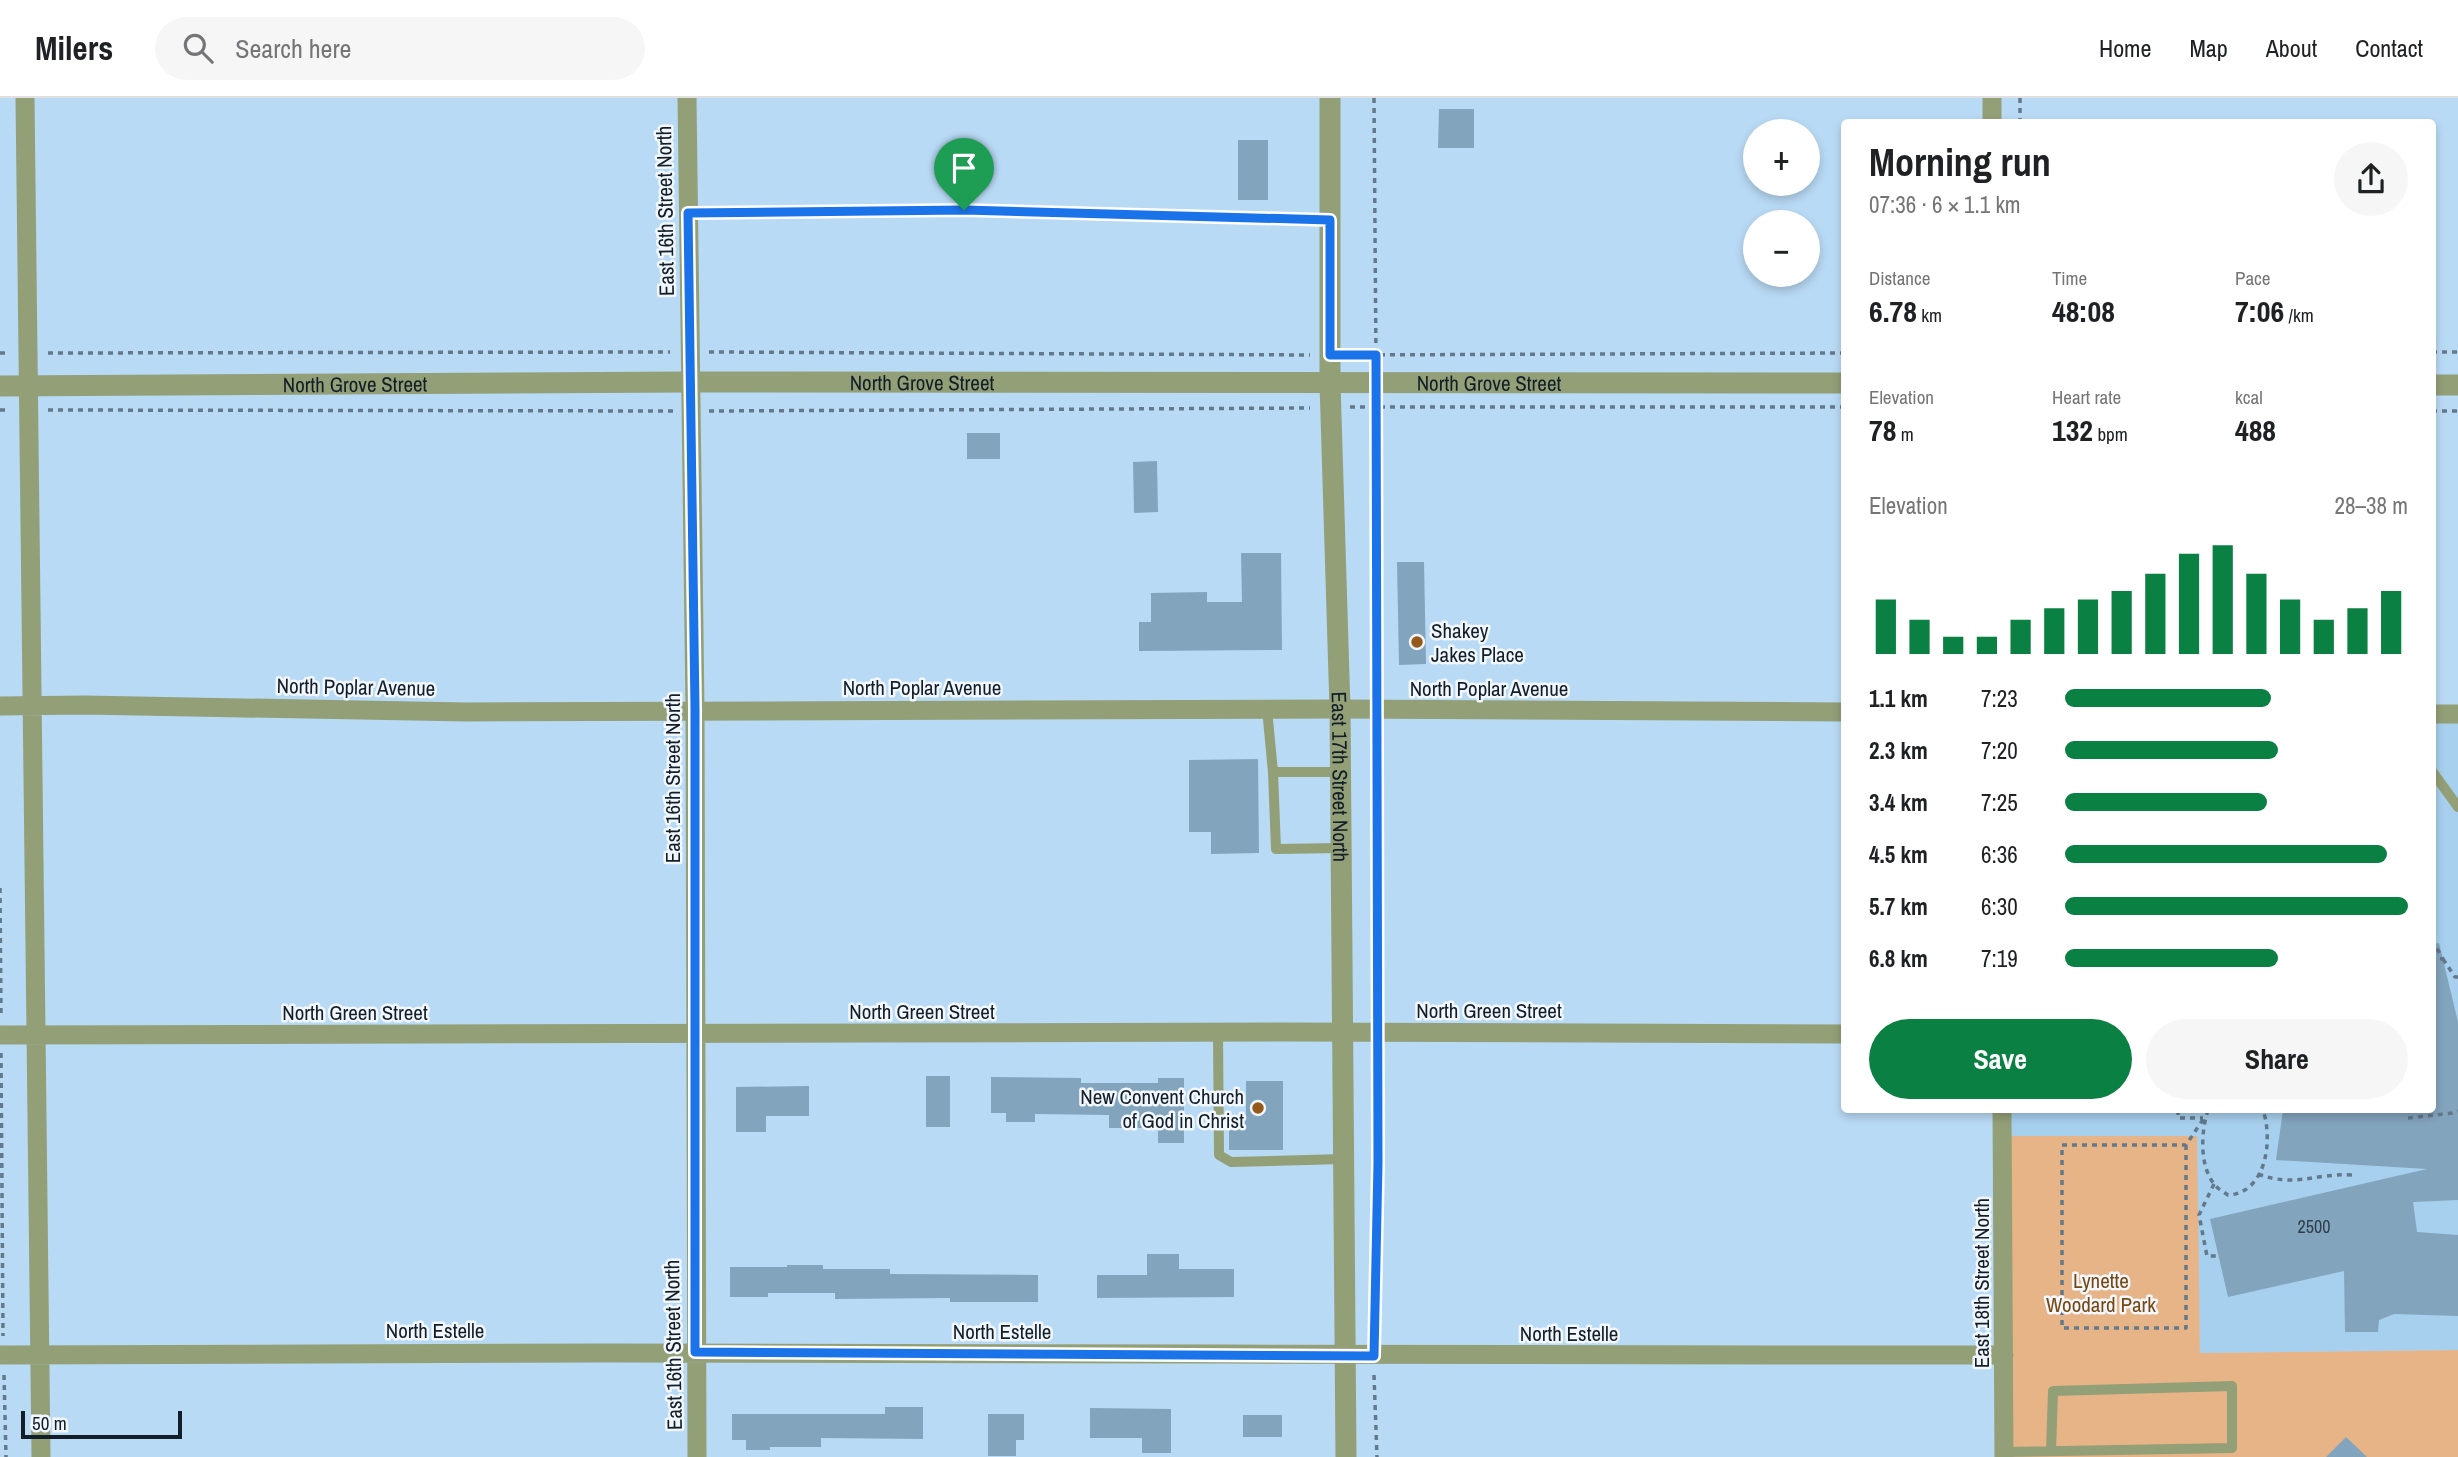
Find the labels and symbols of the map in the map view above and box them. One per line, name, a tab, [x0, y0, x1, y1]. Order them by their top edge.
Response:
street label: East 16th Street North	[649, 126, 681, 296]
pin	[934, 138, 994, 210]
street label: North Grove Street	[850, 368, 995, 397]
street label: North Grove Street	[1417, 368, 1562, 397]
street label: North Grove Street	[283, 369, 428, 399]
place label: Shakey Jakes Place	[1431, 616, 1524, 669]
marker: Shakey Jakes Place	[1409, 634, 1425, 650]
street label: North Poplar Avenue	[276, 671, 436, 703]
street label: North Poplar Avenue	[843, 673, 1001, 702]
street label: North Poplar Avenue	[1410, 674, 1568, 703]
street label: East 17th Street North	[1325, 691, 1356, 862]
street label: East 16th Street North	[658, 693, 687, 863]
street label: North Green Street	[1416, 996, 1562, 1025]
street label: North Green Street	[849, 997, 995, 1026]
street label: North Green Street	[282, 998, 428, 1027]
place label: New Convent Church of God in Christ	[1080, 1082, 1244, 1135]
marker: New Convent Church of God in Christ	[1250, 1100, 1266, 1116]
street label: East 18th Street North	[1967, 1198, 1996, 1368]
house number: 2500	[2298, 1214, 2330, 1239]
street label: East 16th Street North	[657, 1260, 689, 1430]
park label: Lynette Woodard Park	[2046, 1266, 2156, 1319]
street label: North Estelle	[386, 1316, 484, 1345]
street label: North Estelle	[953, 1317, 1051, 1346]
street label: North Estelle	[1520, 1319, 1618, 1348]
scale bar	[21, 1408, 182, 1440]

